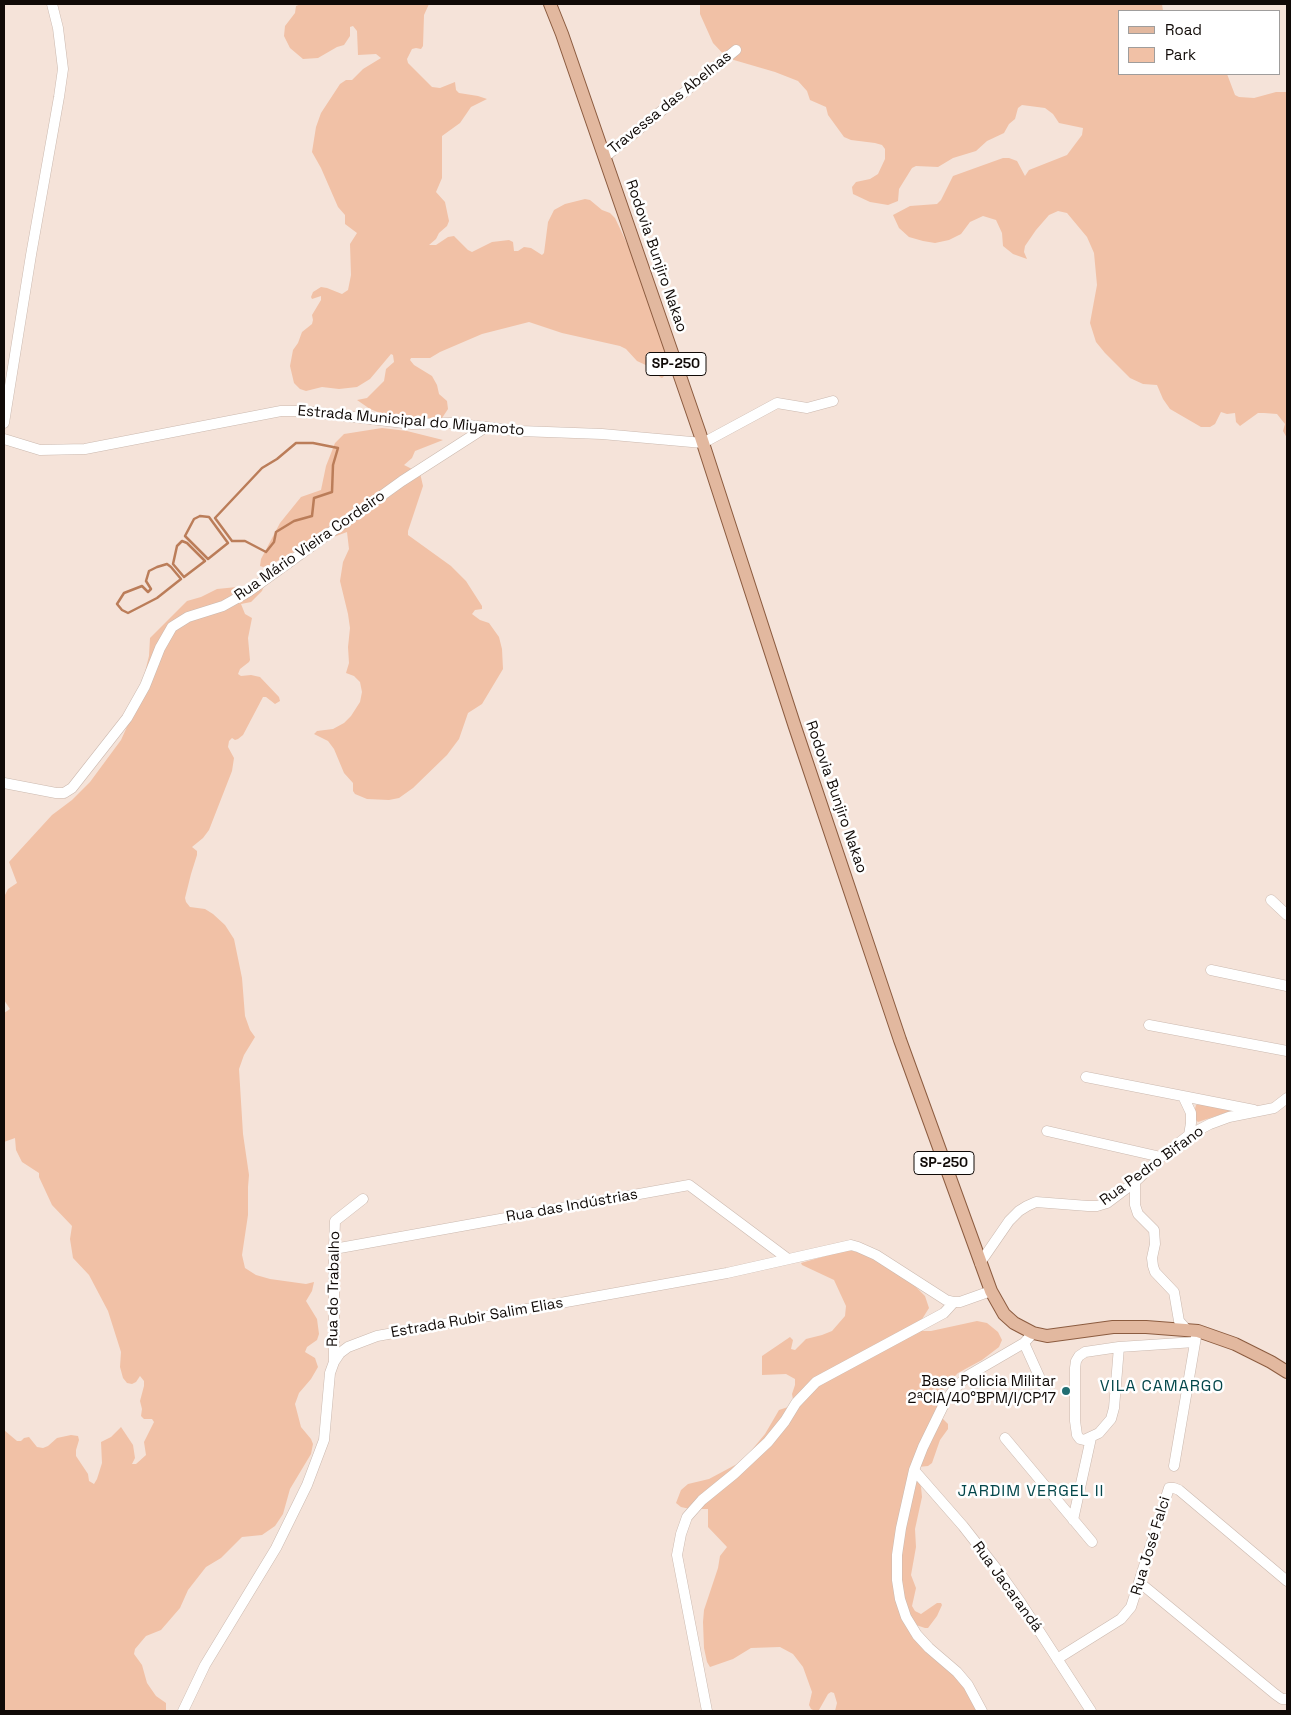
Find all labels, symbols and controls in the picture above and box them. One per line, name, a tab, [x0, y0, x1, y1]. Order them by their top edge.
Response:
legend	[1118, 10, 1281, 75]
text: Road	[1165, 20, 1202, 39]
text: Park	[1165, 45, 1196, 64]
street label: Travessa das Abelhas	[605, 48, 735, 158]
street label: Rodovia Bunjiro Nakao	[621, 177, 691, 335]
road number: SP-250	[646, 352, 706, 376]
street label: Estrada Municipal do Miyamoto	[297, 402, 525, 440]
street label: Rua Mário Vieira Cordeiro	[231, 487, 389, 605]
street label: Rodovia Bunjiro Nakao	[801, 718, 871, 876]
street label: Rua Pedro Bifano	[1097, 1122, 1207, 1210]
road number: SP-250	[914, 1152, 974, 1174]
street label: Rua das Indústrias	[505, 1186, 639, 1226]
street label: Rua do Trabalho	[324, 1231, 344, 1347]
street label: Estrada Rubir Salim Elias	[389, 1294, 565, 1342]
place label: Base Policia Militar 2ªCIA/40°BPM/I/CP17	[908, 1373, 1056, 1408]
district label: VILA CAMARGO	[1098, 1377, 1226, 1397]
marker: Base Policia Militar 2ªCIA/40°BPM/I/CP17	[1060, 1385, 1072, 1397]
district label: JARDIM VERGEL II	[956, 1482, 1106, 1502]
street label: Rua José Falci	[1127, 1494, 1175, 1598]
street label: Rua Jacarandá	[968, 1538, 1046, 1636]

